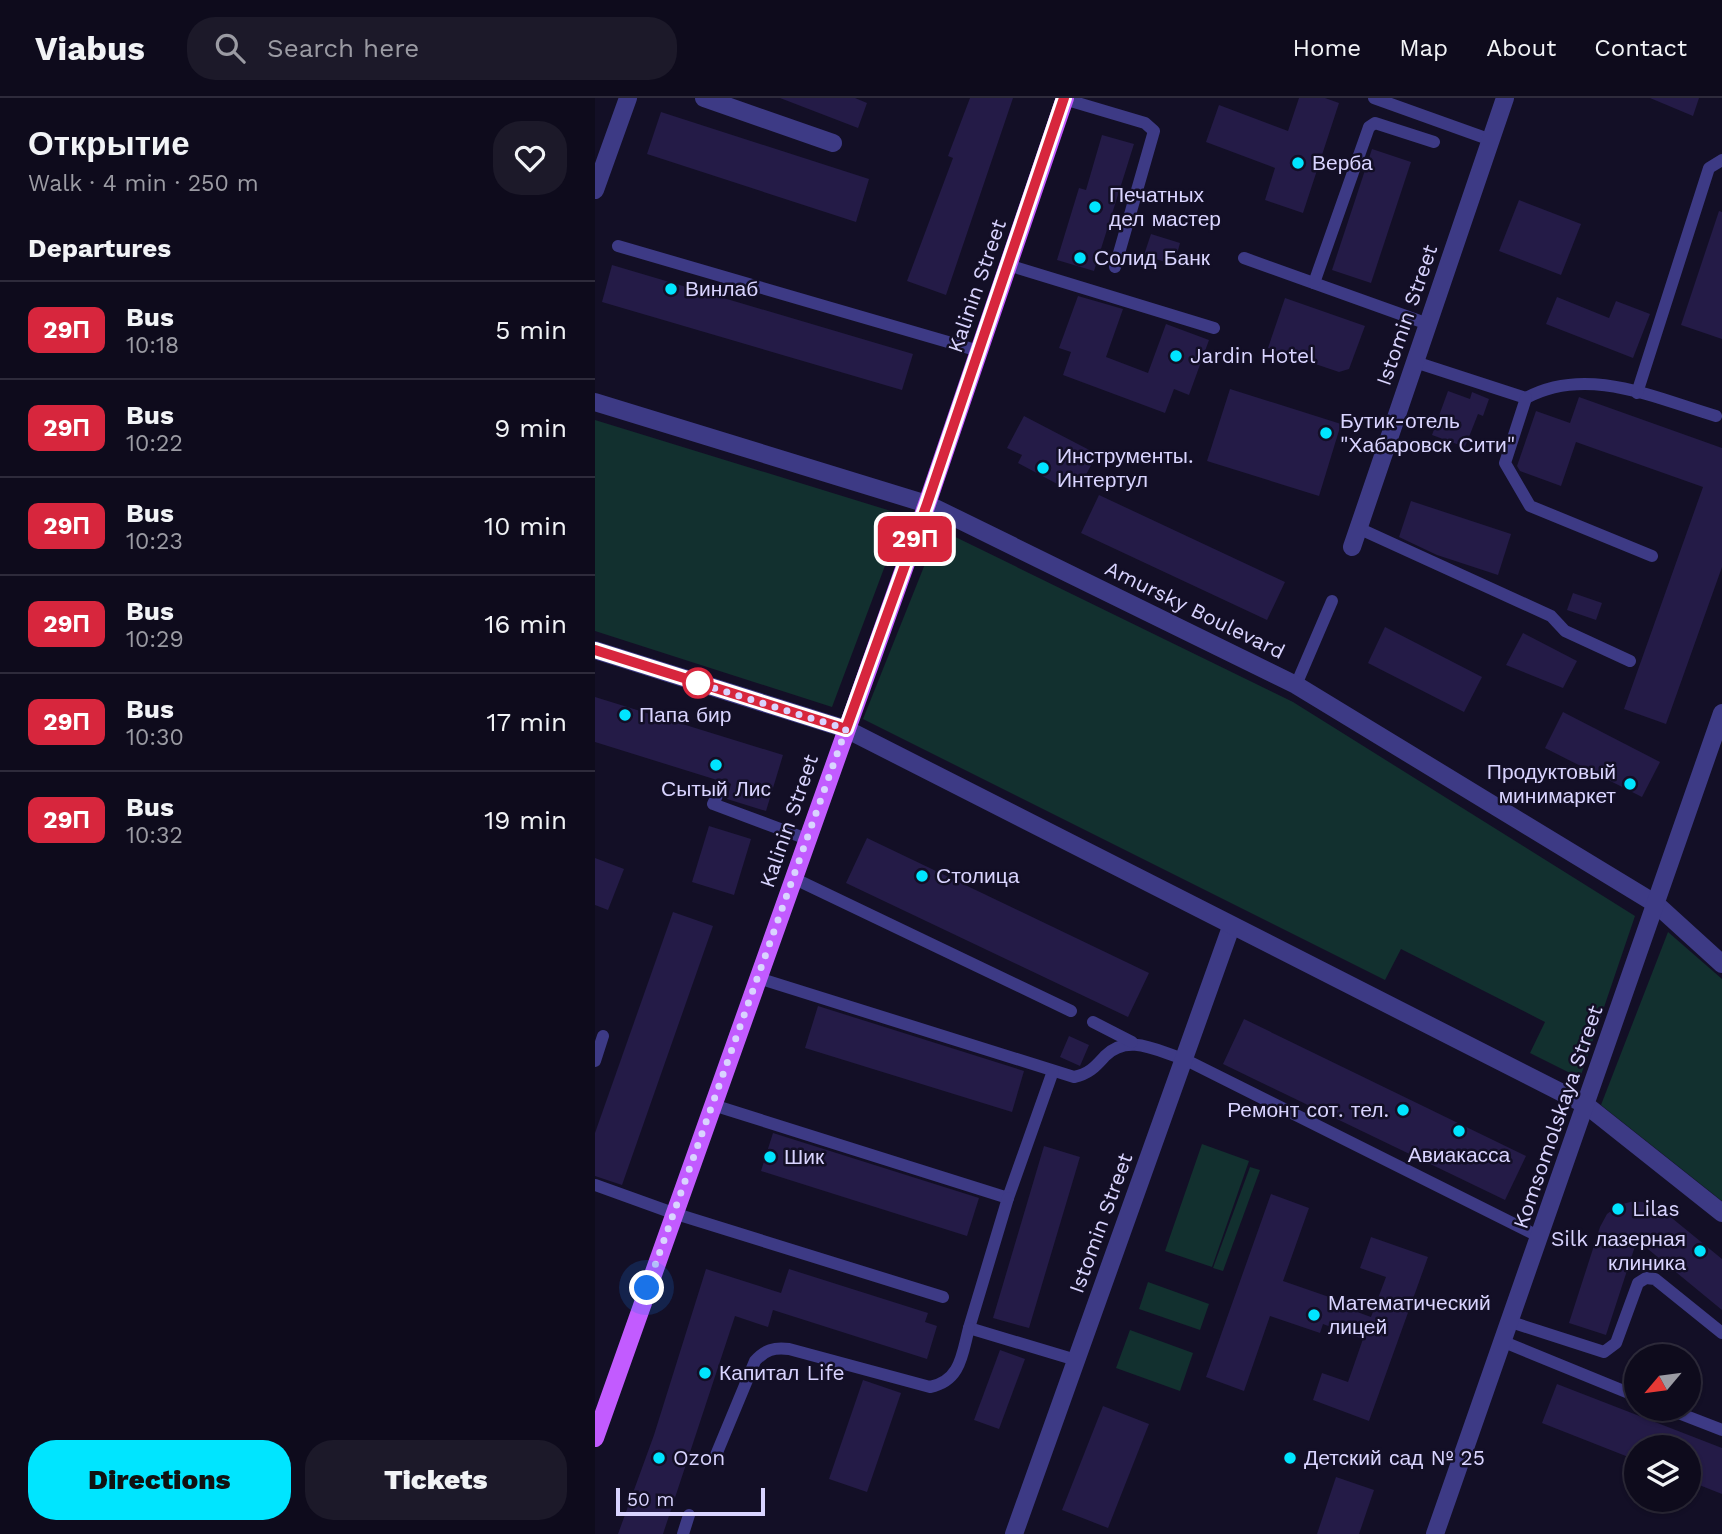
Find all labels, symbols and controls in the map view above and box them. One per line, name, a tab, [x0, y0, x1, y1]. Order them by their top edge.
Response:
search box	[187, 17, 677, 80]
text: Viabus	[35, 29, 145, 68]
icon: search	[211, 29, 249, 67]
text: Search here	[267, 33, 419, 63]
text: Home	[1293, 34, 1361, 62]
text: Map	[1399, 34, 1448, 62]
text: About	[1486, 34, 1556, 62]
text: Contact	[1594, 34, 1687, 62]
button: heart	[493, 121, 567, 195]
text: Открытие	[28, 124, 190, 163]
place label: Верба	[1312, 150, 1373, 175]
marker: Верба	[1290, 155, 1306, 171]
text: Walk · 4 min · 250 m	[28, 170, 259, 197]
place label: Печатных дел мастер	[1109, 182, 1221, 231]
marker: Печатных дел мастер	[1087, 199, 1103, 215]
street label: Kalinin Street	[942, 216, 1011, 356]
text: Departures	[28, 233, 171, 263]
street label: Istomin Street	[1371, 241, 1442, 389]
place label: Солид Банк	[1094, 245, 1211, 270]
marker: Солид Банк	[1072, 250, 1088, 266]
place label: Винлаб	[685, 276, 758, 301]
marker: Винлаб	[663, 281, 679, 297]
text: Bus	[126, 302, 174, 332]
text: 5 min	[495, 315, 567, 345]
text: 29П	[43, 316, 90, 344]
text: 10:18	[126, 332, 179, 359]
place label: Jardin Hotel	[1190, 343, 1316, 368]
marker: Jardin Hotel	[1168, 348, 1184, 364]
text: Bus	[126, 400, 174, 430]
place label: Бутик-отель "Хабаровск Сити"	[1340, 408, 1515, 457]
text: 9 min	[494, 413, 567, 443]
text: 29П	[43, 414, 90, 442]
marker: Бутик-отель "Хабаровск Сити"	[1318, 425, 1334, 441]
text: 10:22	[126, 430, 183, 457]
place label: Инструменты. Интертул	[1057, 443, 1194, 492]
marker: Инструменты. Интертул	[1035, 460, 1051, 476]
text: Bus	[126, 498, 174, 528]
text: 10 min	[484, 511, 567, 541]
text: 29П	[43, 512, 90, 540]
line badge: 29П	[875, 516, 955, 562]
text: 29П	[892, 525, 938, 553]
text: 10:23	[126, 528, 183, 555]
street label: Amursky Boulevard	[1101, 555, 1289, 664]
text: Bus	[126, 596, 174, 626]
text: 16 min	[484, 609, 567, 639]
text: 29П	[43, 610, 90, 638]
text: 10:29	[126, 626, 184, 653]
unlabelled marker	[683, 668, 713, 698]
text: Bus	[126, 694, 174, 724]
place label: Папа бир	[639, 702, 731, 727]
text: 17 min	[486, 707, 567, 737]
marker: Папа бир	[617, 707, 633, 723]
text: 29П	[43, 708, 90, 736]
text: 10:30	[126, 724, 184, 751]
street label: Kalinin Street	[754, 751, 823, 891]
marker: Сытый Лис	[708, 757, 724, 773]
place label: Продуктовый минимаркет	[1487, 759, 1616, 808]
place label: Сытый Лис	[661, 776, 771, 801]
marker: Продуктовый минимаркет	[1622, 776, 1638, 792]
text: Bus	[126, 792, 174, 822]
text: 19 min	[484, 805, 567, 835]
text: 29П	[43, 806, 90, 834]
text: 10:32	[126, 822, 183, 849]
place label: Столица	[936, 863, 1020, 888]
marker: Столица	[914, 868, 930, 884]
street label: Komsomolskaya Street	[1508, 1002, 1608, 1232]
place label: Ремонт сот. тел.	[1227, 1097, 1389, 1122]
marker: Ремонт сот. тел.	[1395, 1102, 1411, 1118]
marker: Авиакасса	[1451, 1123, 1467, 1139]
place label: Авиакасса	[1408, 1142, 1511, 1167]
place label: Шик	[784, 1144, 825, 1169]
marker: Шик	[762, 1149, 778, 1165]
street label: Istomin Street	[1064, 1149, 1138, 1296]
place label: Lilas	[1632, 1196, 1680, 1221]
marker: Lilas	[1610, 1201, 1626, 1217]
place label: Silk лазерная клиника	[1551, 1226, 1686, 1275]
marker: Silk лазерная клиника	[1692, 1243, 1708, 1259]
your location	[629, 1270, 664, 1305]
place label: Математический лицей	[1328, 1290, 1491, 1339]
marker: Математический лицей	[1306, 1307, 1322, 1323]
north arrow	[1624, 1344, 1701, 1421]
map controls	[1624, 1344, 1701, 1512]
place label: Капитал Life	[719, 1360, 845, 1385]
marker: Капитал Life	[697, 1365, 713, 1381]
button: layers	[1624, 1435, 1701, 1512]
button: Directions	[28, 1440, 291, 1520]
button: Tickets	[305, 1440, 567, 1520]
place label: Ozon	[673, 1445, 725, 1470]
place label: Детский сад № 25	[1304, 1445, 1485, 1470]
marker: Ozon	[651, 1450, 667, 1466]
marker: Детский сад № 25	[1282, 1450, 1298, 1466]
scale bar	[616, 1485, 765, 1517]
text: 50 m	[627, 1488, 674, 1511]

